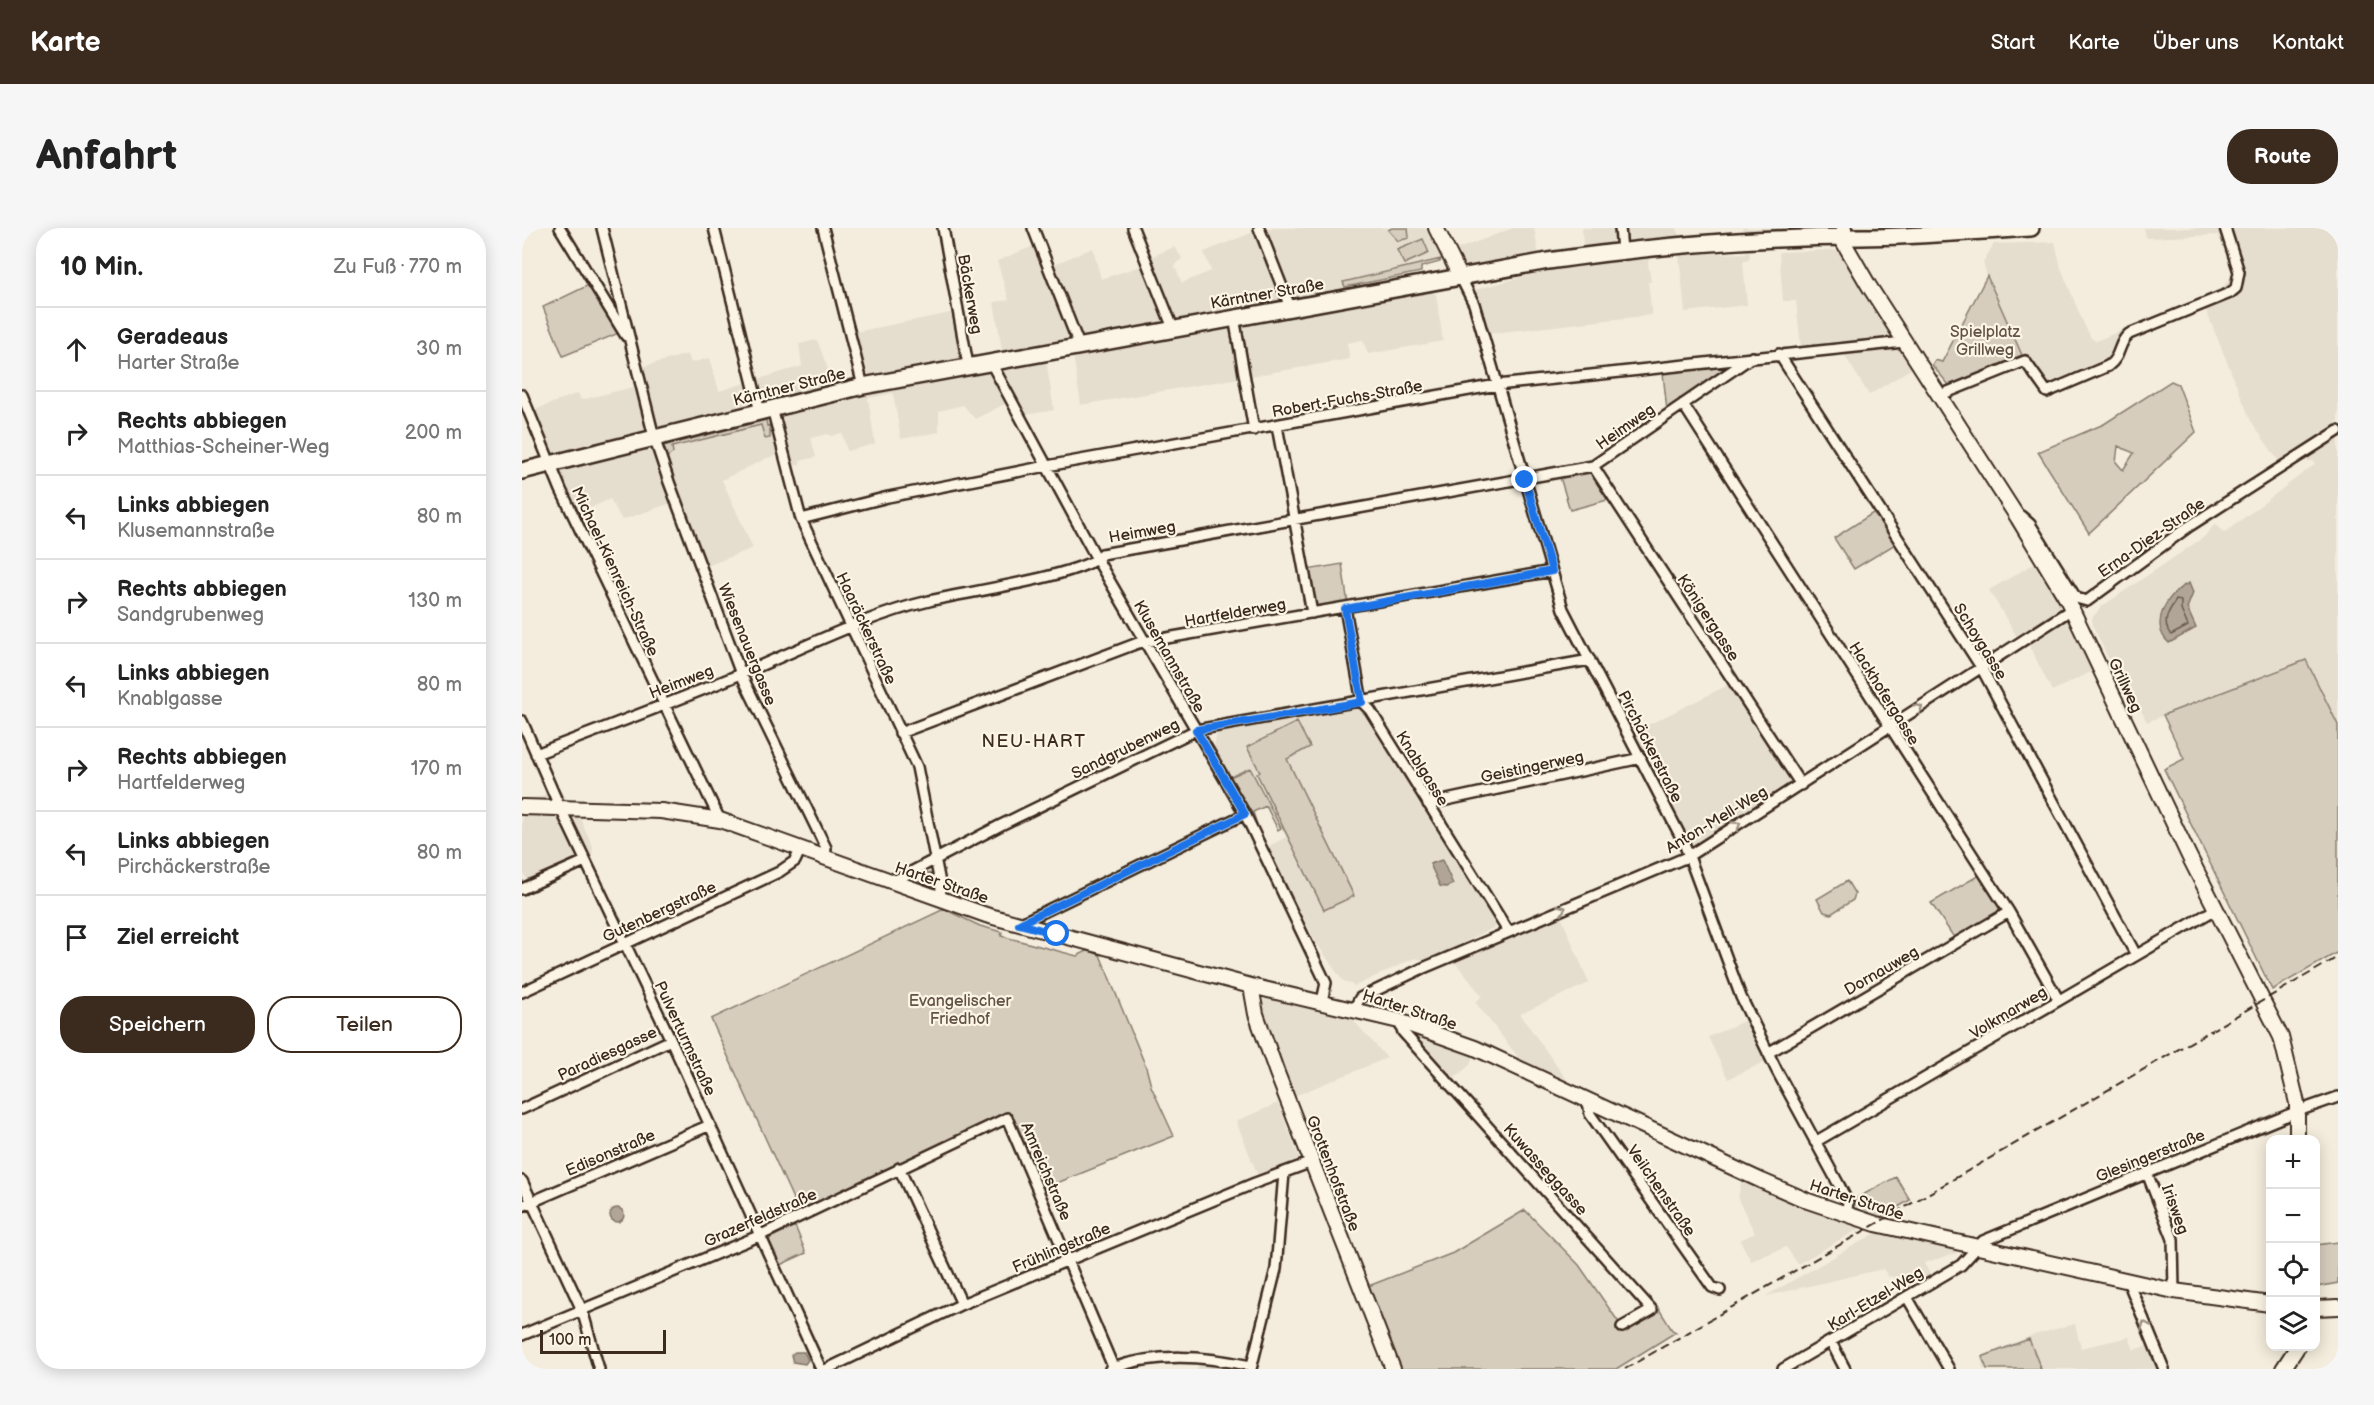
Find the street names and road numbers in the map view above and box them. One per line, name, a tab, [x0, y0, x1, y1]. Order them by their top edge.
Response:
street label: Bäckerweg	[953, 253, 986, 336]
street label: Kärntner Straße	[1209, 275, 1326, 314]
street label: Kärntner Straße	[731, 364, 848, 411]
street label: Robert-Fuchs-Straße	[1270, 377, 1425, 422]
street label: Heimweg	[1593, 400, 1659, 454]
street label: Michael-Kienreich-Straße	[567, 484, 663, 660]
street label: Erna-Diez-Straße	[2095, 494, 2209, 582]
street label: Heimweg	[1107, 517, 1177, 548]
street label: Haaräckerstraße	[831, 570, 900, 688]
street label: Königergasse	[1673, 571, 1743, 665]
street label: Wiesenauergasse	[713, 581, 780, 709]
street label: Hartfelderweg	[1183, 595, 1287, 632]
street label: Klusemannstraße	[1129, 597, 1209, 717]
street label: Schoygasse	[1949, 600, 2011, 684]
street label: Hackhofergasse	[1844, 639, 1923, 749]
street label: Grillweg	[2104, 655, 2146, 716]
street label: Heimweg	[647, 661, 716, 703]
street label: Pirchäckerstraße	[1613, 688, 1686, 806]
street label: Sandgrubenweg	[1069, 715, 1183, 784]
street label: Knablgasse	[1391, 728, 1452, 810]
street label: Geistingerweg	[1479, 747, 1586, 788]
street label: Anton-Mell-Weg	[1662, 782, 1771, 858]
street label: Harter Straße	[892, 858, 991, 909]
street label: Gutenbergstraße	[600, 878, 720, 947]
street label: Dornauweg	[1841, 942, 1922, 1000]
street label: Pulverturmstraße	[650, 978, 720, 1099]
street label: Volkmarweg	[1967, 983, 2051, 1044]
street label: Harter Straße	[1360, 986, 1460, 1035]
street label: Paradiesgasse	[555, 1023, 661, 1086]
street label: Grottenhofstraße	[1302, 1113, 1364, 1235]
street label: Amreichstraße	[1016, 1120, 1075, 1224]
street label: Kuwasseggasse	[1499, 1120, 1591, 1220]
street label: Edisonstraße	[563, 1126, 659, 1181]
street label: Glesingerstraße	[2093, 1126, 2208, 1187]
street label: Veilchenstraße	[1622, 1142, 1700, 1241]
street label: Harter Straße	[1807, 1176, 1907, 1225]
street label: Irisweg	[2157, 1182, 2192, 1237]
street label: Grazerfeldstraße	[701, 1185, 820, 1252]
street label: Frühlingstraße	[1010, 1219, 1114, 1278]
street label: Karl-Etzel-Weg	[1825, 1263, 1927, 1335]

